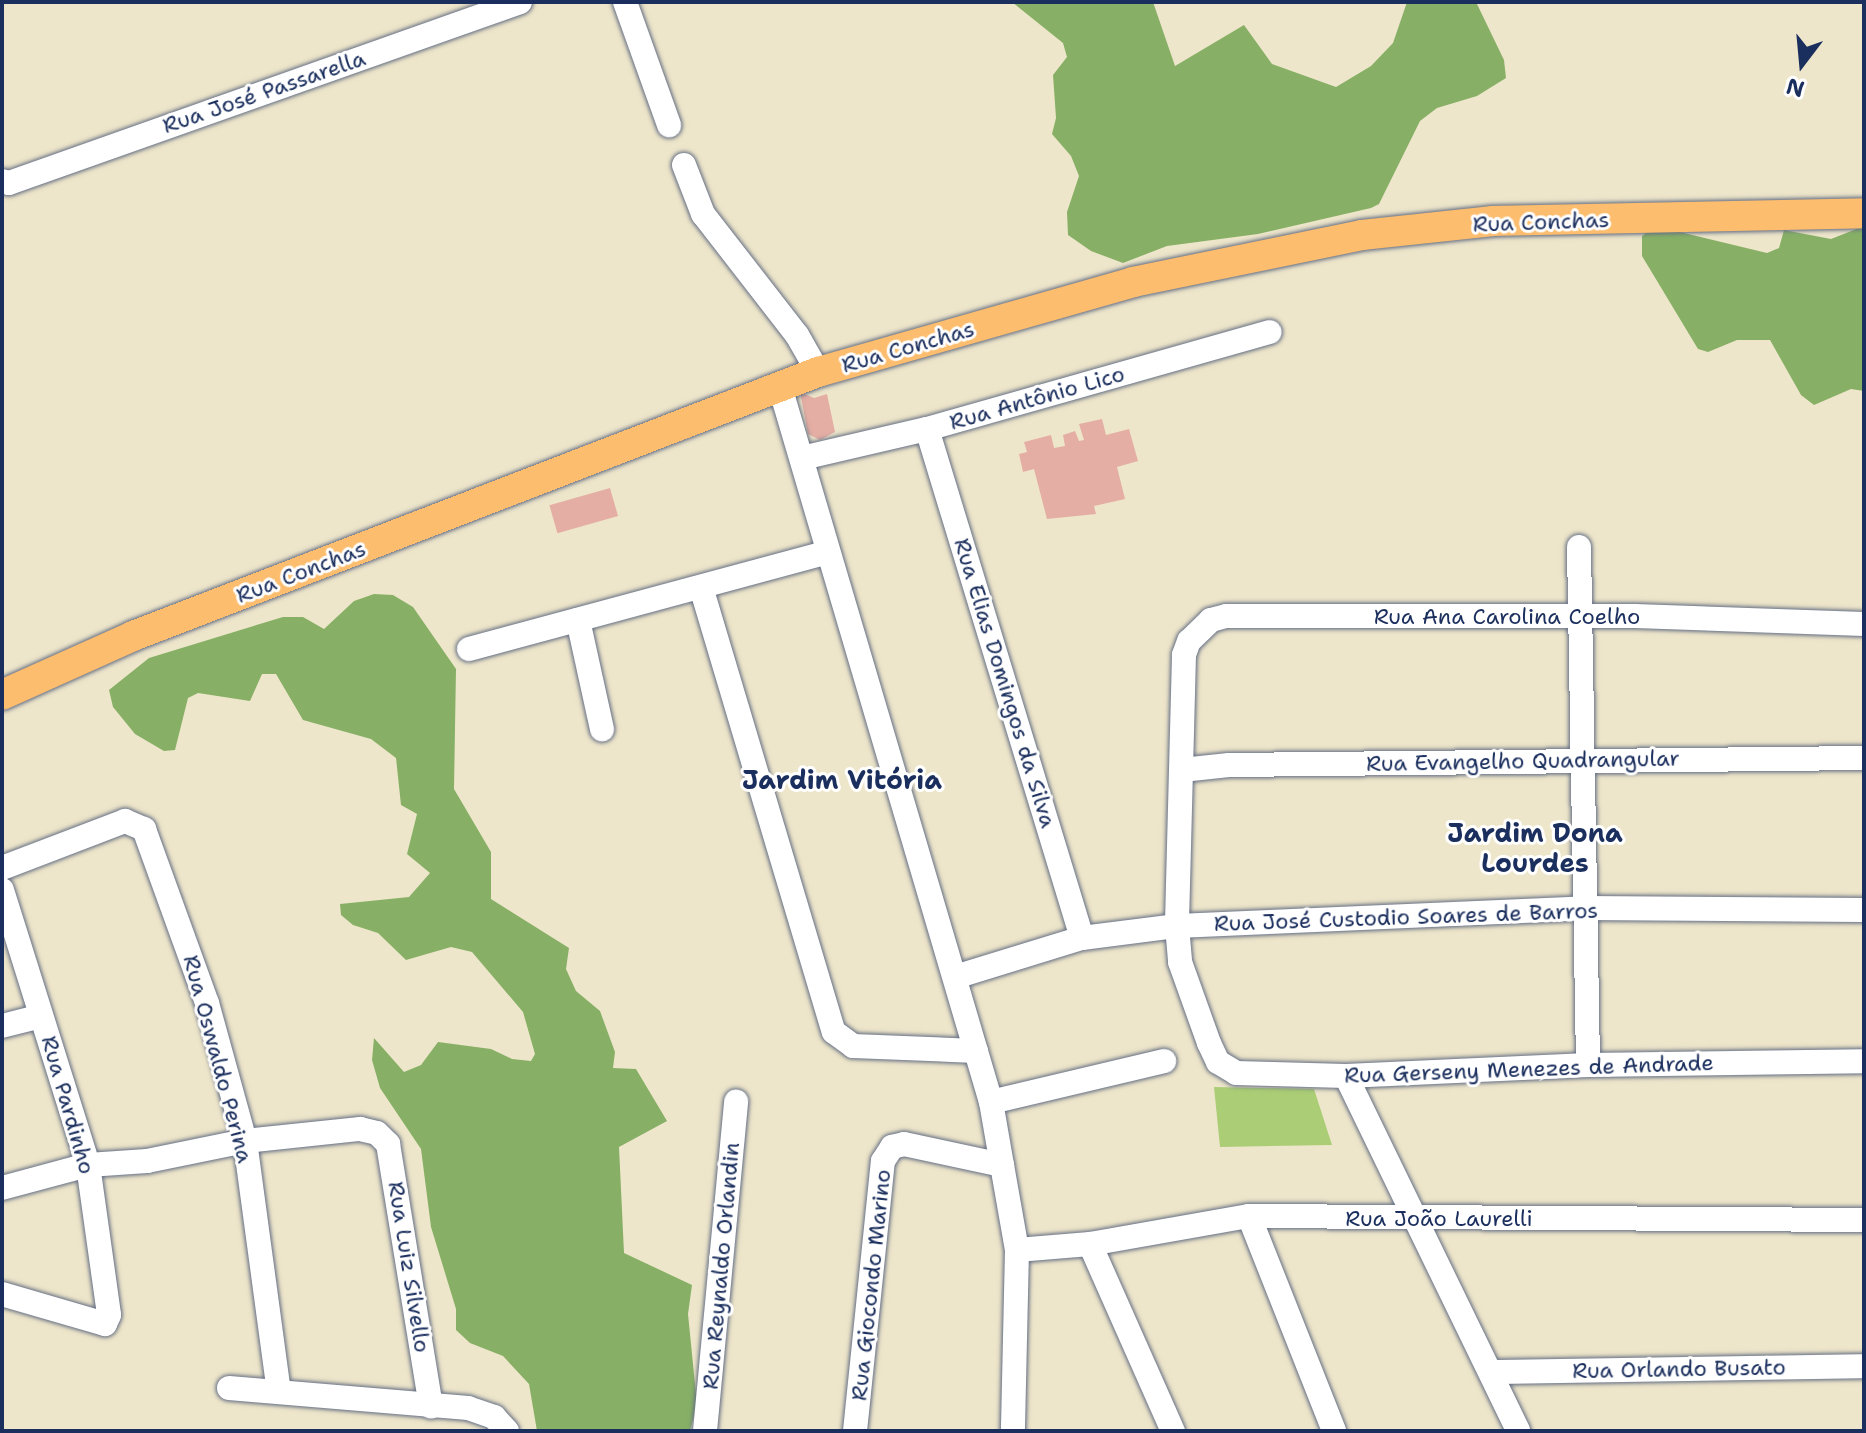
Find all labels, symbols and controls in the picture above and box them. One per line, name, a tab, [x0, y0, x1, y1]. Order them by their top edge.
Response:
north arrow	[1762, 24, 1842, 104]
street label: Rua José Passarella	[159, 45, 369, 139]
text: N	[1783, 71, 1808, 104]
street label: Rua Conchas	[1472, 206, 1610, 238]
street label: Rua Conchas	[839, 315, 977, 379]
street label: Rua Antônio Lico	[946, 360, 1128, 436]
street label: Rua Conchas	[232, 535, 370, 609]
street label: Rua Elias Domingos da Silva	[948, 535, 1062, 831]
street label: Rua Ana Carolina Coelho	[1374, 604, 1640, 630]
street label: Rua Evangelho Quadrangular	[1366, 745, 1680, 777]
district label: Jardim Vitória	[742, 764, 942, 796]
district label: Jardim Dona Lourdes	[1447, 817, 1623, 878]
street label: Rua José Custodio Soares de Barros	[1213, 897, 1599, 937]
street label: Rua Oswaldo Perina	[178, 952, 258, 1166]
street label: Rua Pardinho	[36, 1033, 100, 1177]
street label: Rua Gerseny Menezes de Andrade	[1344, 1049, 1714, 1089]
street label: Rua Reynaldo Orlandin	[697, 1141, 745, 1391]
street label: Rua Giocondo Marino	[846, 1168, 896, 1402]
street label: Rua Luiz Silvello	[382, 1180, 436, 1354]
street label: Rua João Laurelli	[1345, 1206, 1533, 1232]
street label: Rua Orlando Busato	[1572, 1354, 1786, 1384]

